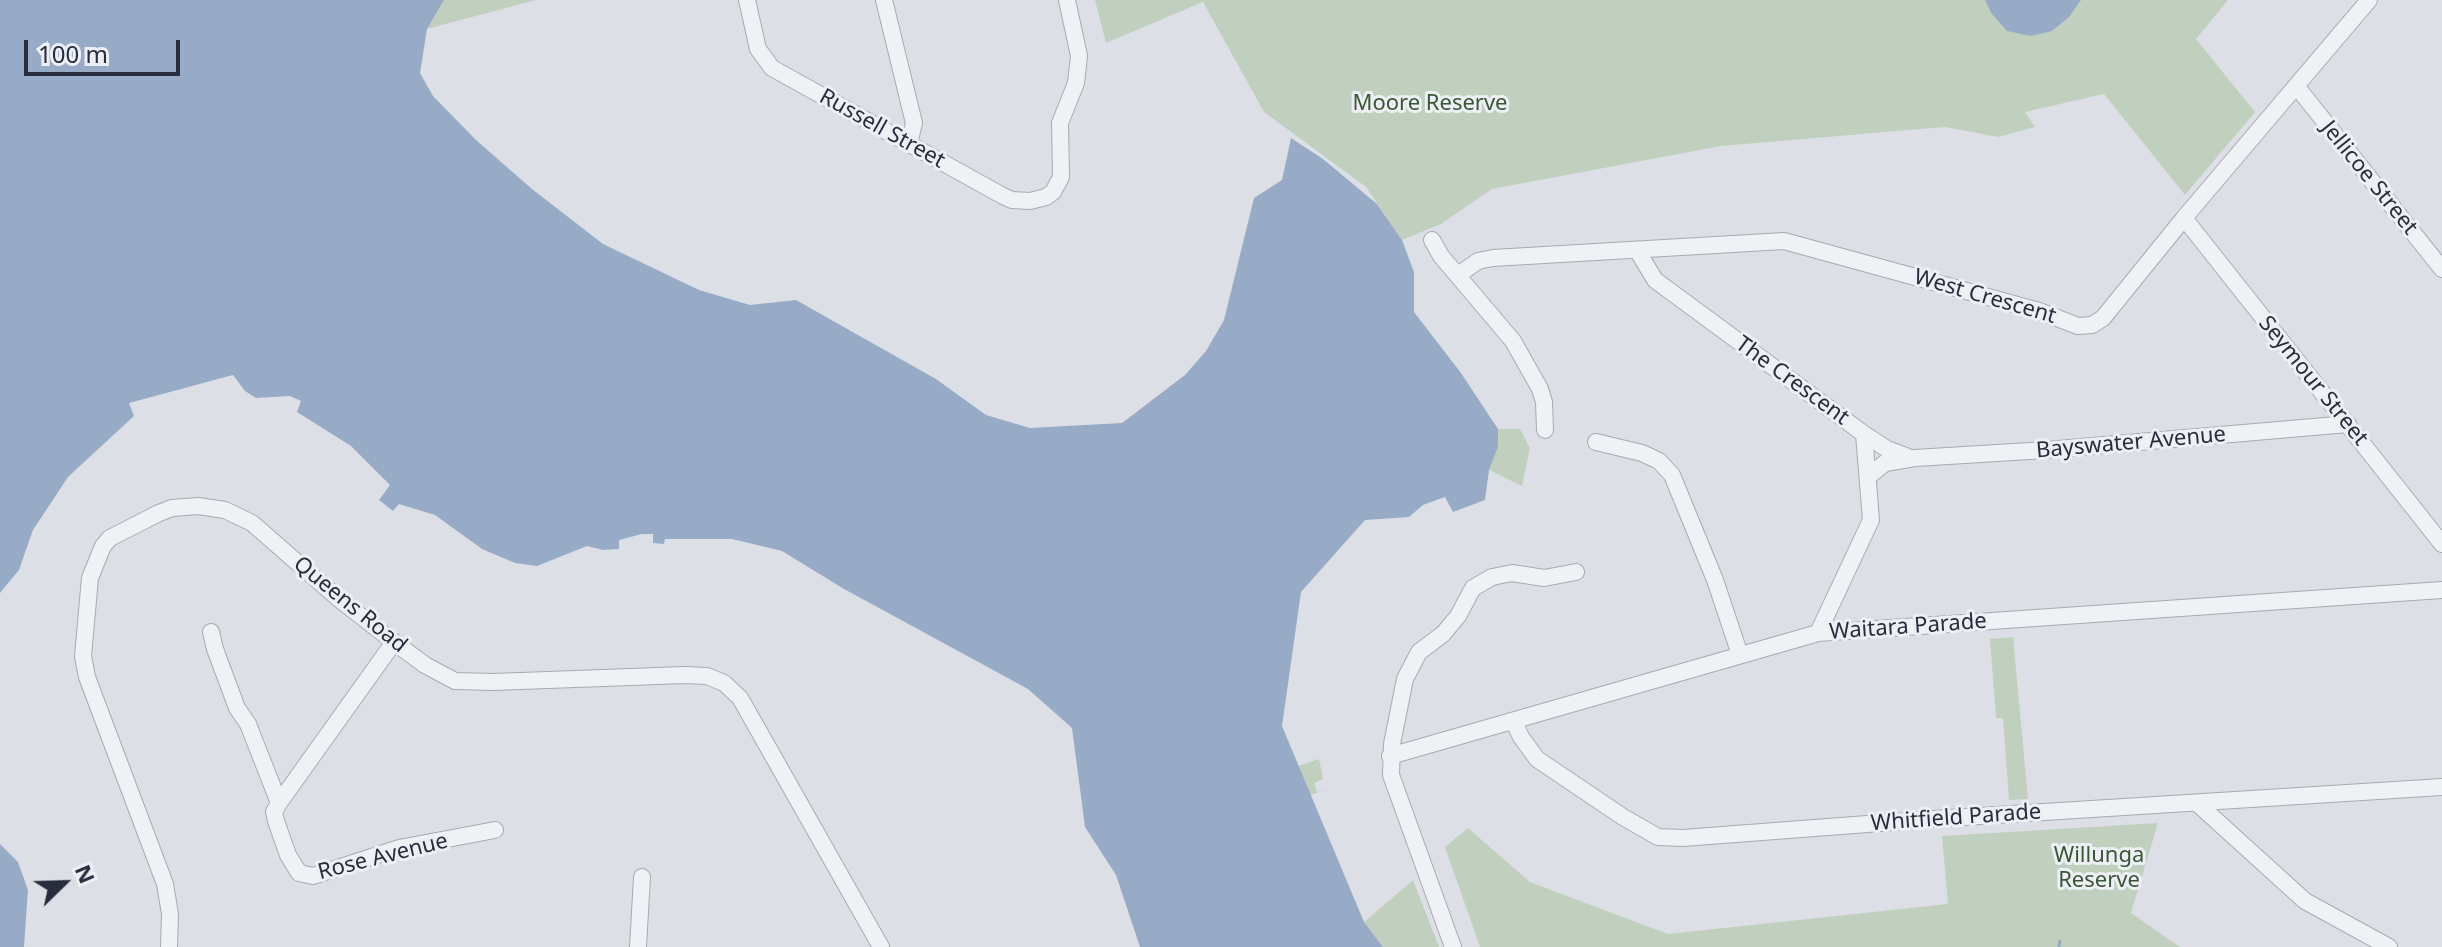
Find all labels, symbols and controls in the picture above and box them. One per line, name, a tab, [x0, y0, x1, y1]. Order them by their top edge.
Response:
scale bar	[28, 24, 184, 74]
text: 100 m	[38, 37, 108, 70]
street label: Russell Street	[815, 84, 949, 174]
park label: Moore Reserve	[1352, 91, 1508, 117]
street label: Jellicoe Street	[2315, 116, 2423, 240]
street label: West Crescent	[1911, 264, 2059, 330]
street label: Seymour Street	[2253, 311, 2373, 451]
street label: The Crescent	[1730, 331, 1854, 431]
street label: Bayswater Avenue	[2035, 422, 2227, 464]
street label: Queens Road	[288, 551, 412, 659]
street label: Waitara Parade	[1828, 608, 1988, 646]
street label: Whitfield Parade	[1870, 799, 2042, 837]
street label: Rose Avenue	[315, 828, 451, 886]
north arrow	[24, 843, 104, 923]
park label: Willunga Reserve	[2054, 843, 2144, 894]
text: N	[69, 860, 103, 888]

